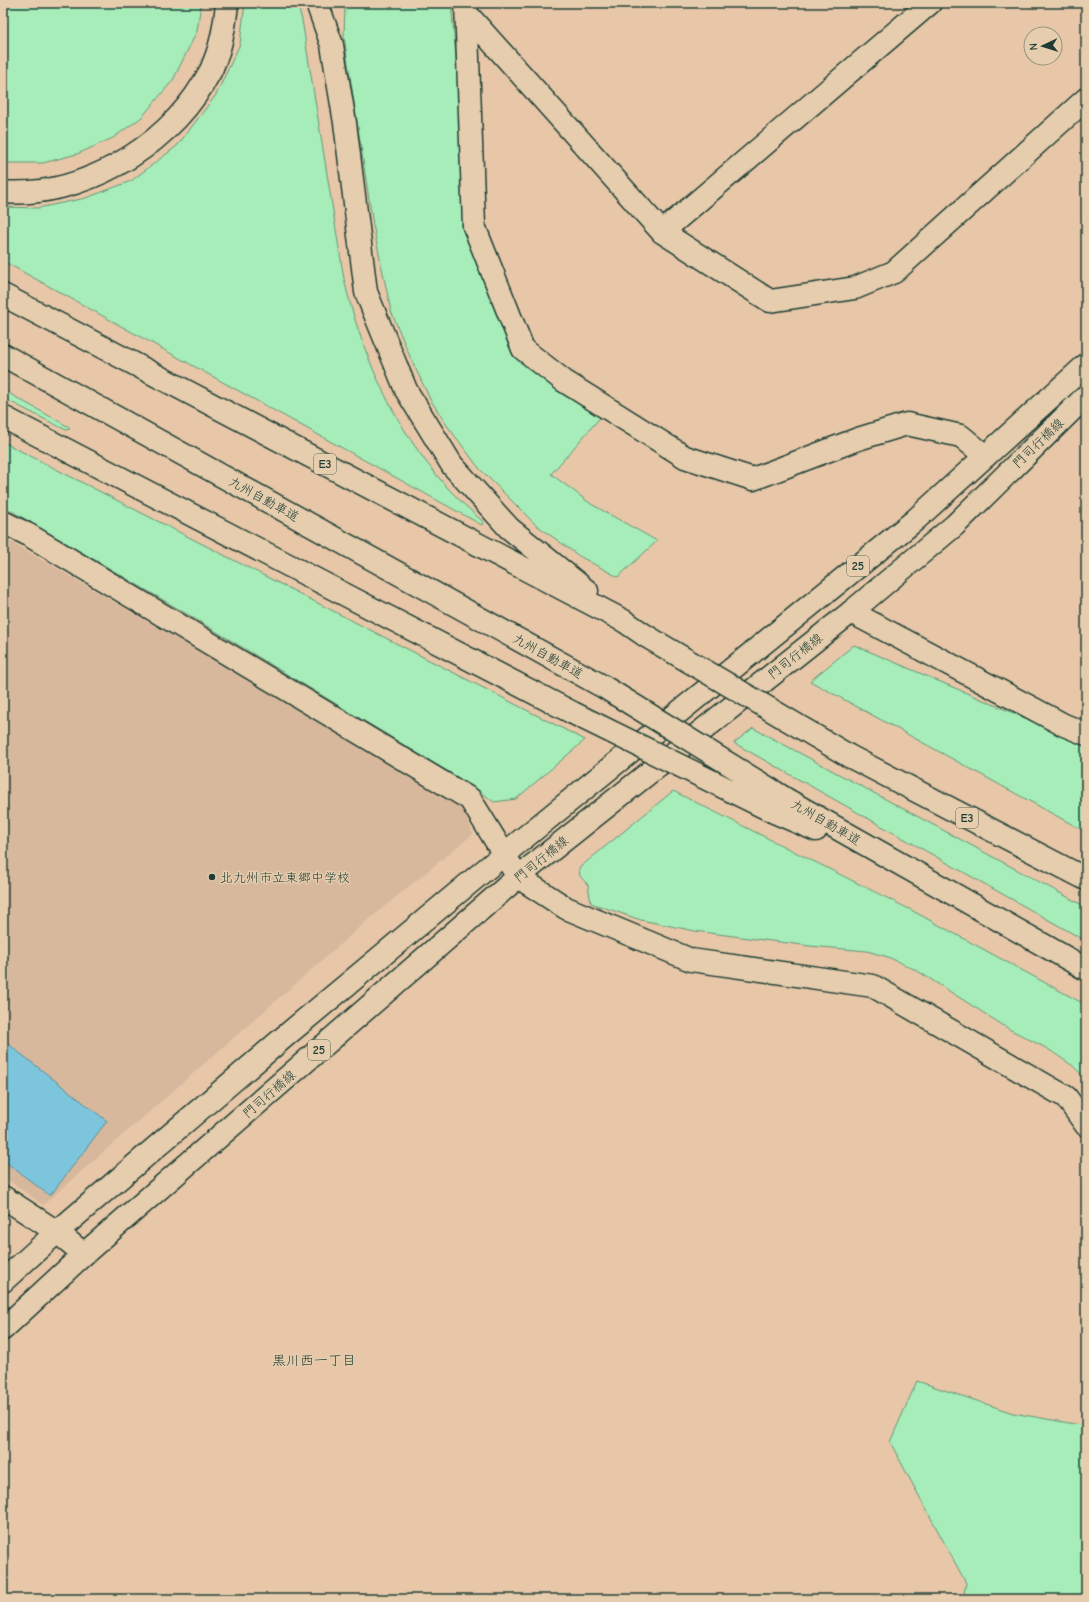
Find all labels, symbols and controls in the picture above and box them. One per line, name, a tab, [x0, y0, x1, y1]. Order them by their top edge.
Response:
north arrow	[1023, 26, 1063, 66]
text: N	[1027, 43, 1040, 51]
street label: 門司行橋線	[1009, 414, 1067, 471]
road number: E3	[314, 454, 336, 474]
street label: 九州自動車道	[226, 474, 302, 524]
road number: 25	[847, 556, 869, 576]
street label: 門司行橋線	[765, 629, 826, 682]
street label: 九州自動車道	[510, 631, 586, 681]
street label: 九州自動車道	[788, 796, 864, 848]
road number: E3	[956, 808, 978, 828]
street label: 門司行橋線	[511, 832, 572, 885]
place label: 北九州市立東郷中学校	[220, 870, 350, 885]
marker: 北九州市立東郷中学校	[207, 872, 217, 882]
road number: 25	[308, 1040, 330, 1060]
street label: 門司行橋線	[240, 1066, 299, 1121]
district label: 黒川西一丁目	[272, 1352, 356, 1369]

